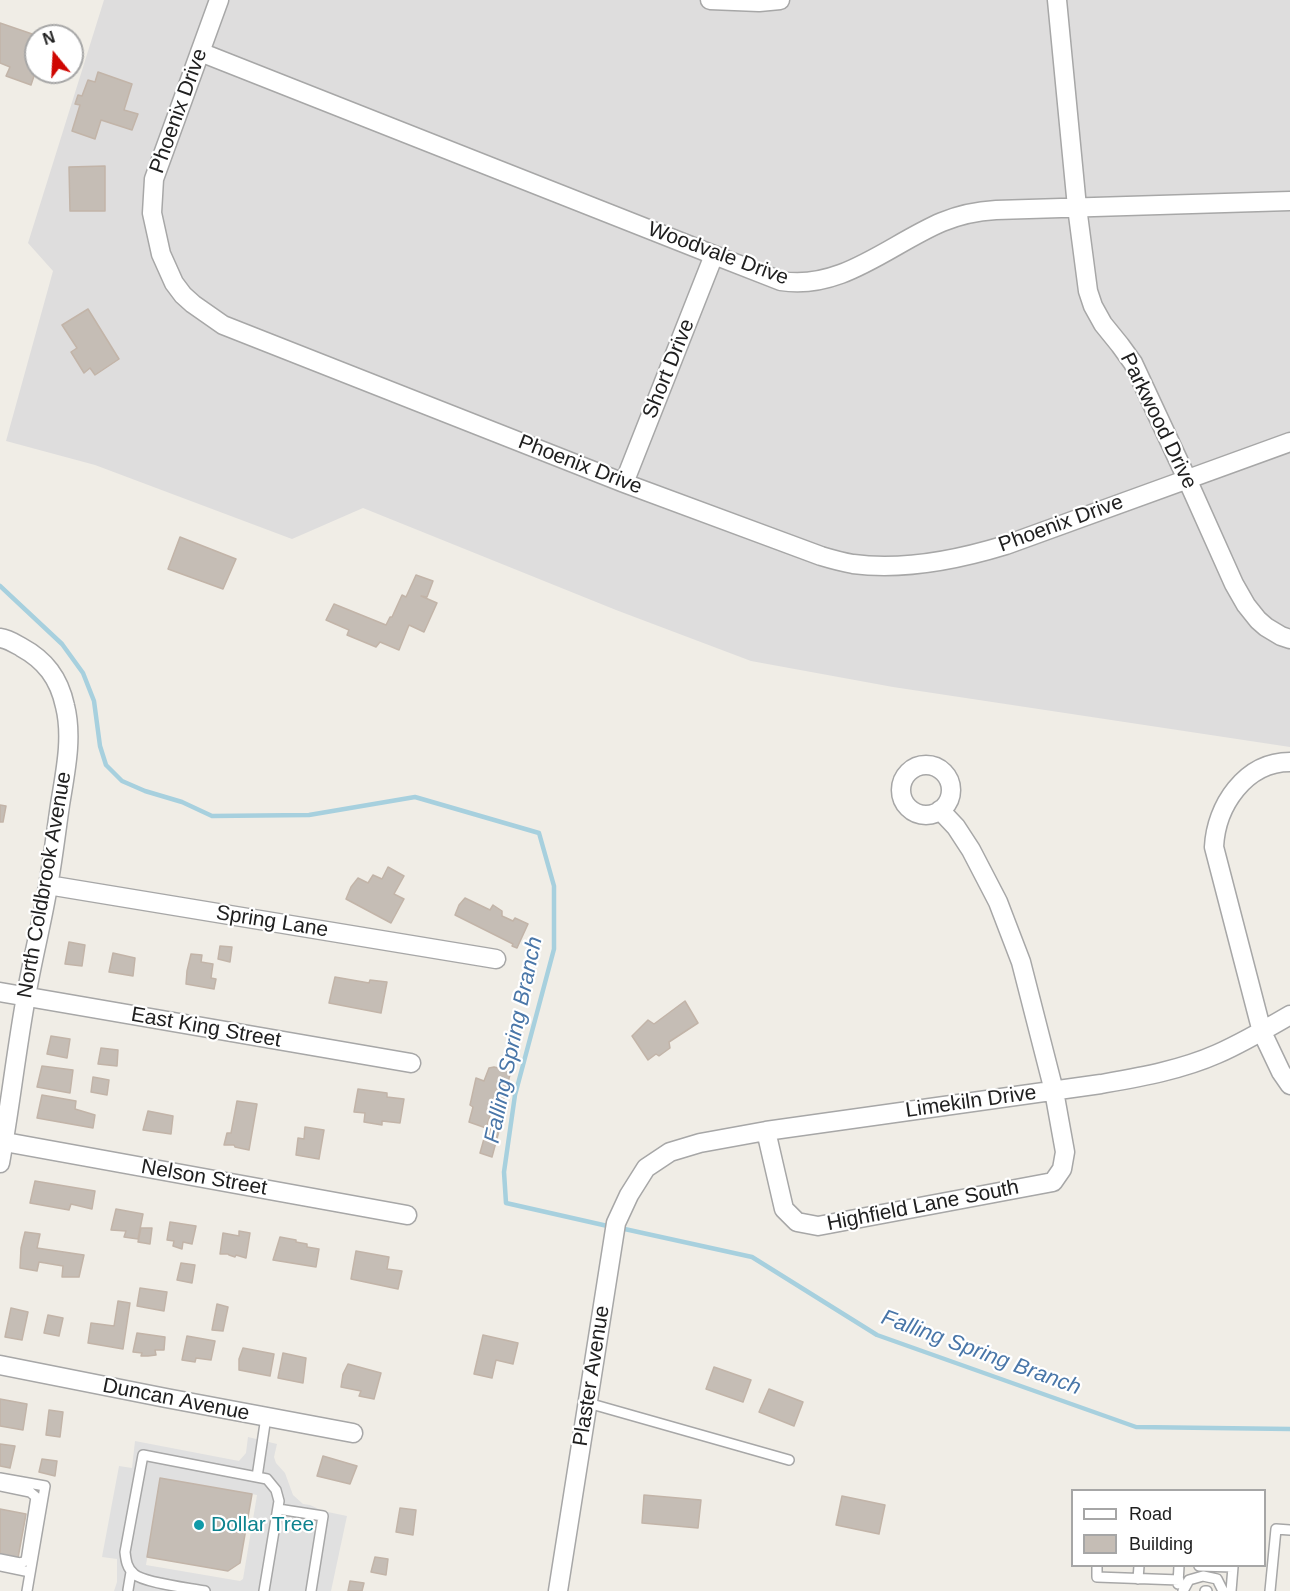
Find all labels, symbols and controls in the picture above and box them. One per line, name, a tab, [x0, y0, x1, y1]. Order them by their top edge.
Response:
north arrow	[24, 24, 84, 84]
text: N	[41, 28, 57, 48]
street label: Phoenix Drive	[145, 45, 213, 177]
street label: Woodvale Drive	[644, 217, 792, 291]
street label: Short Drive	[638, 316, 700, 422]
street label: Parkwood Drive	[1114, 349, 1202, 493]
street label: Phoenix Drive	[514, 430, 646, 500]
street label: Phoenix Drive	[995, 490, 1127, 558]
street label: North Coldbrook Avenue	[13, 770, 77, 1000]
street label: Spring Lane	[214, 901, 330, 943]
water label: Falling Spring Branch	[479, 934, 549, 1146]
street label: East King Street	[129, 1002, 283, 1054]
street label: Limekiln Drive	[904, 1080, 1038, 1124]
street label: Nelson Street	[139, 1155, 269, 1201]
street label: Highfield Lane South	[825, 1175, 1021, 1237]
street label: Plaster Avenue	[568, 1304, 616, 1448]
water label: Falling Spring Branch	[878, 1305, 1084, 1401]
street label: Duncan Avenue	[100, 1373, 252, 1427]
legend	[1071, 1489, 1266, 1567]
text: Road	[1129, 1504, 1172, 1524]
place label: Dollar Tree	[211, 1512, 314, 1538]
marker: Dollar Tree	[192, 1518, 206, 1532]
text: Building	[1129, 1534, 1193, 1554]

